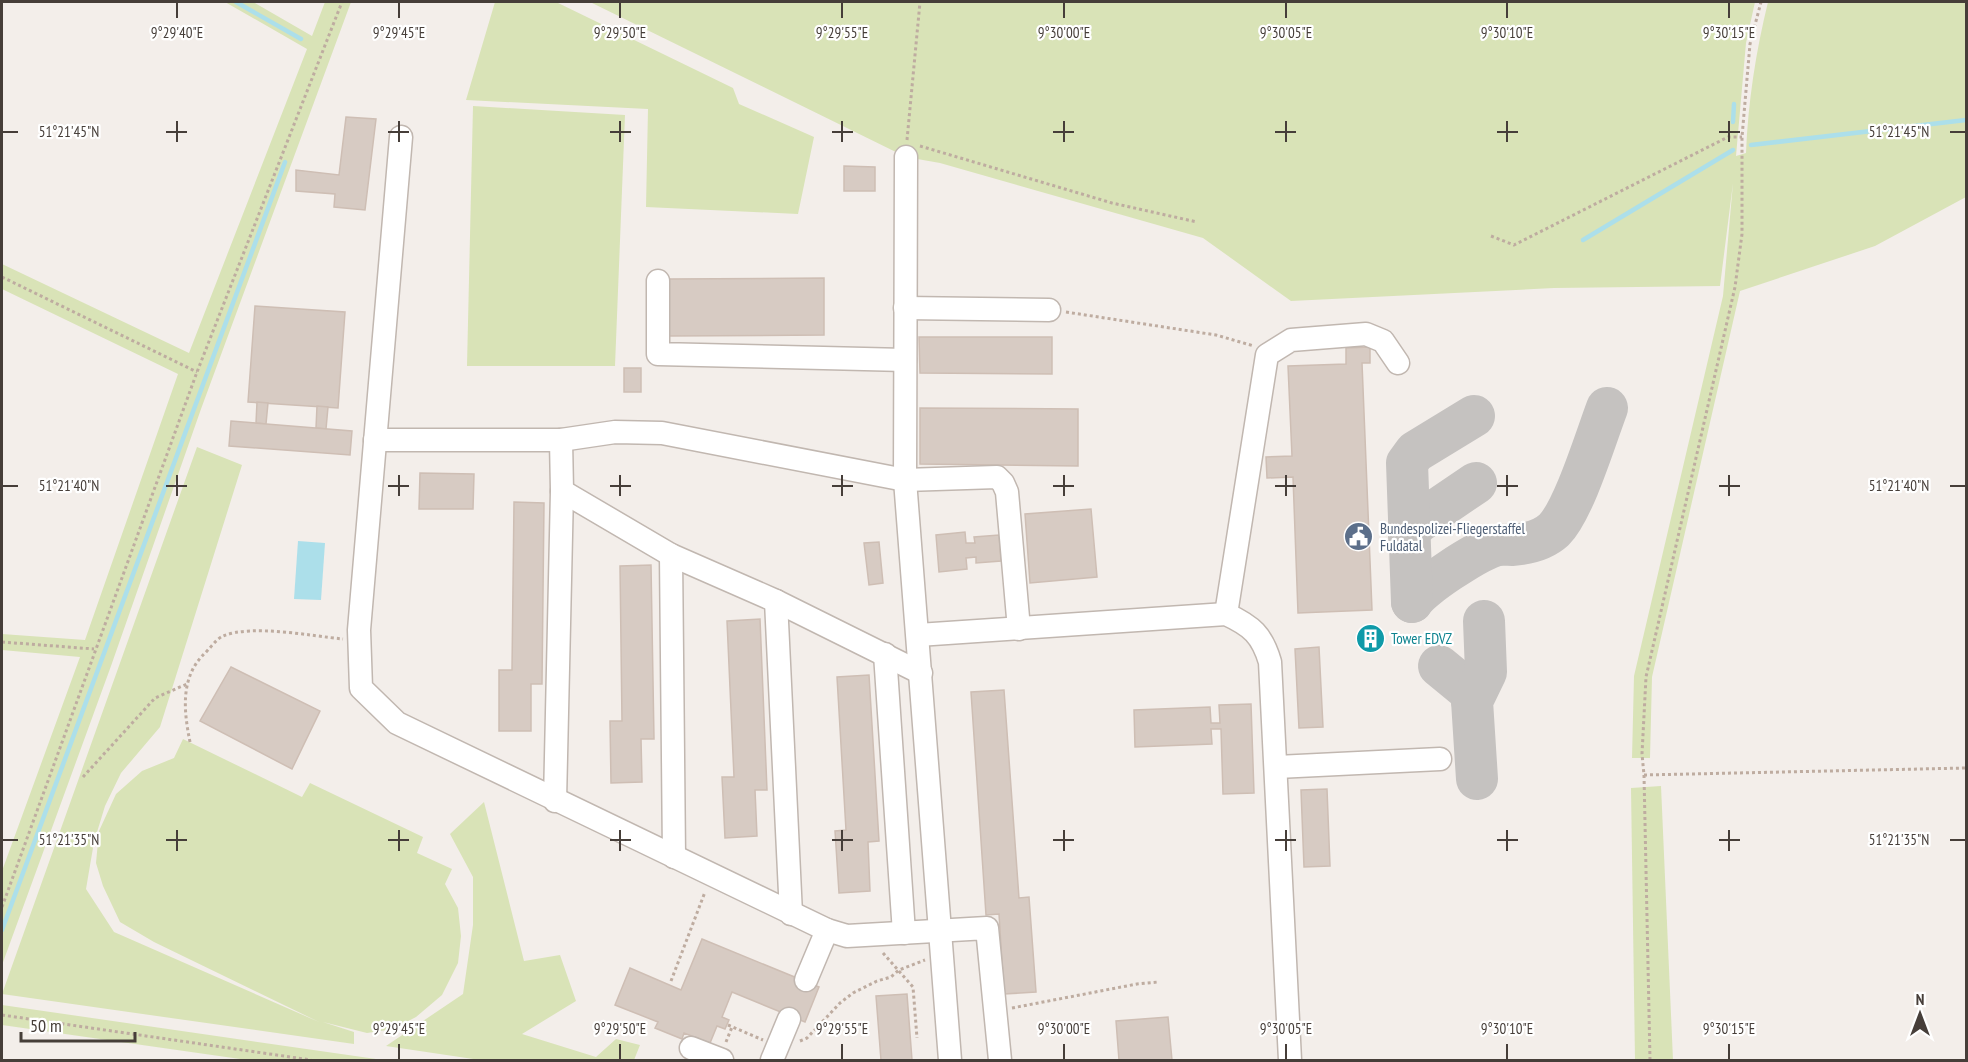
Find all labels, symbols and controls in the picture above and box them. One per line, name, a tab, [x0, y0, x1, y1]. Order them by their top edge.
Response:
text: 9°29'40"E	[151, 23, 203, 42]
text: 9°29'45"E	[373, 23, 425, 42]
text: 9°29'50"E	[594, 23, 646, 42]
text: 9°29'55"E	[816, 23, 868, 42]
text: 9°30'00"E	[1038, 23, 1090, 42]
text: 9°30'05"E	[1260, 23, 1312, 42]
text: 9°30'10"E	[1481, 23, 1533, 42]
text: 9°30'15"E	[1703, 23, 1755, 42]
text: 51°21'45"N	[39, 122, 99, 141]
text: 51°21'45"N	[1869, 122, 1929, 141]
text: 51°21'40"N	[39, 476, 99, 495]
text: 51°21'40"N	[1869, 476, 1929, 495]
place label: Bundespolizei-Fliegerstaffel Fuldatal	[1380, 519, 1525, 555]
public building icon: Bundespolizei-Fliegerstaffel Fuldatal	[1343, 521, 1375, 553]
building icon: Tower EDVZ	[1354, 622, 1386, 654]
place label: Tower EDVZ	[1391, 629, 1452, 648]
text: 51°21'35"N	[39, 830, 99, 849]
text: 51°21'35"N	[1869, 830, 1929, 849]
north arrow	[1890, 984, 1950, 1044]
text: N	[1916, 989, 1924, 1009]
scale bar	[21, 1005, 135, 1043]
text: 50 m	[30, 1014, 62, 1037]
text: 9°29'45"E	[373, 1019, 425, 1038]
text: 9°29'50"E	[594, 1019, 646, 1038]
text: 9°29'55"E	[816, 1019, 868, 1038]
text: 9°30'00"E	[1038, 1019, 1090, 1038]
text: 9°30'05"E	[1260, 1019, 1312, 1038]
text: 9°30'10"E	[1481, 1019, 1533, 1038]
text: 9°30'15"E	[1703, 1019, 1755, 1038]

